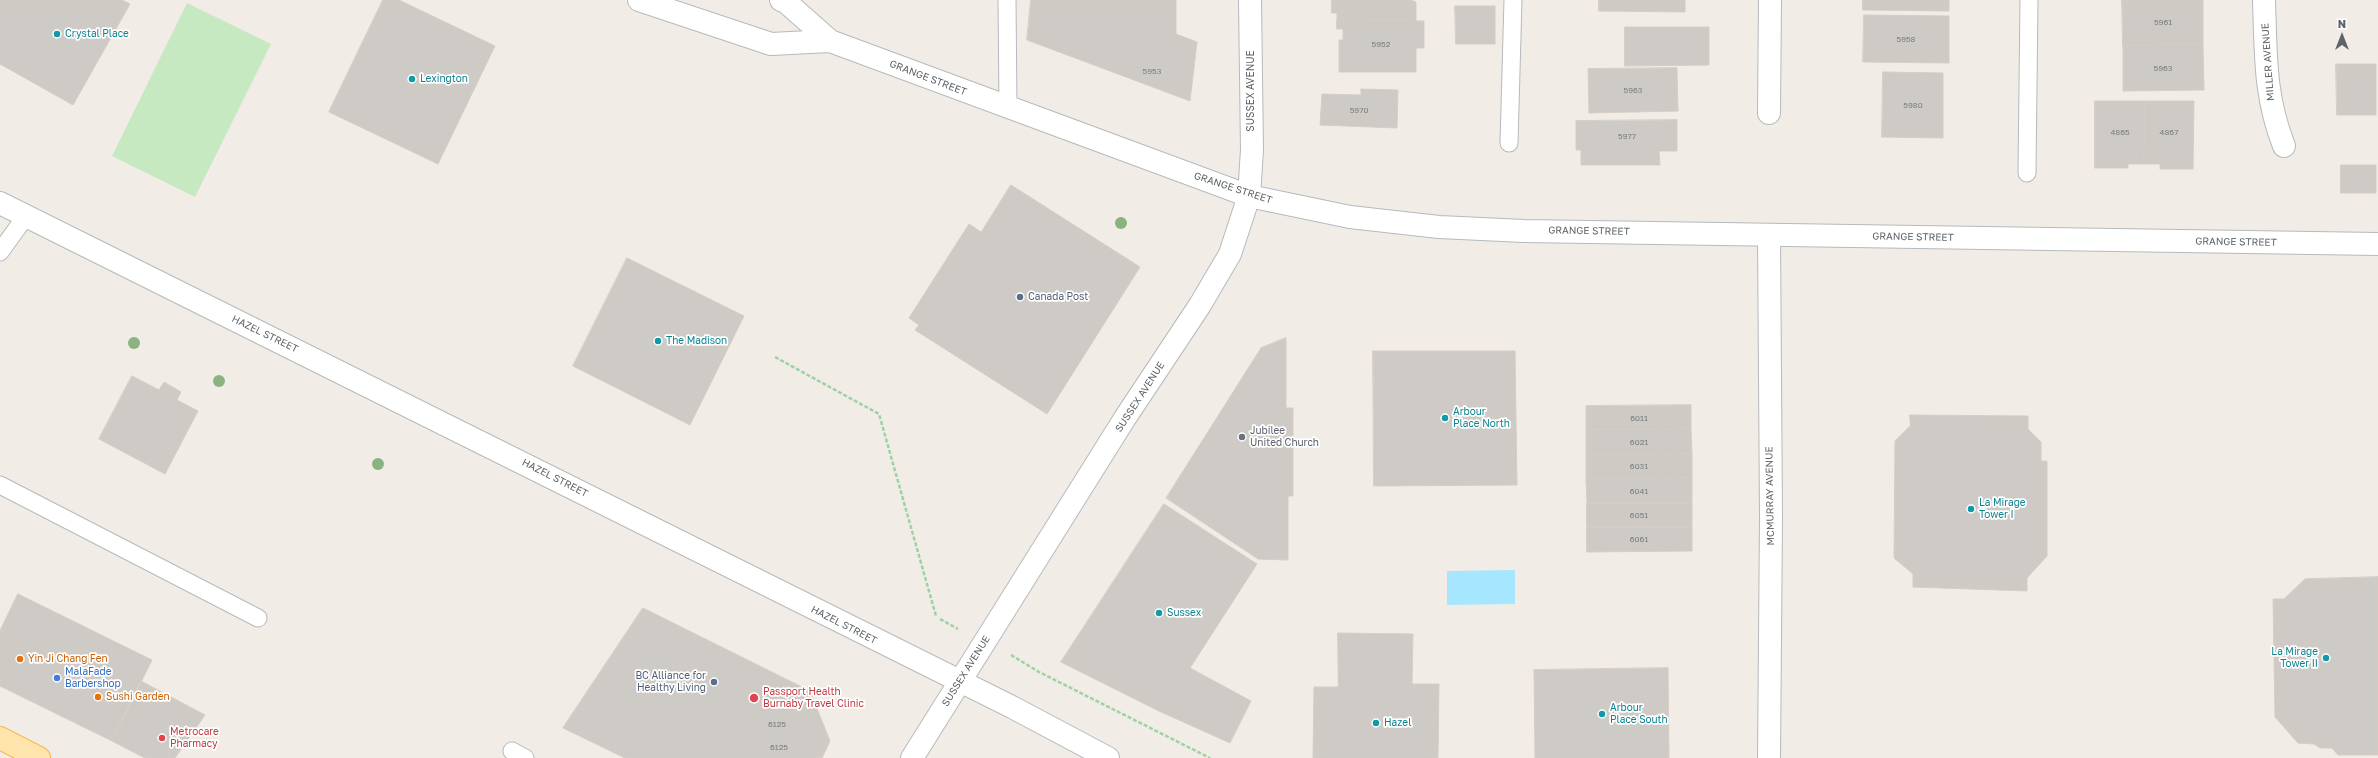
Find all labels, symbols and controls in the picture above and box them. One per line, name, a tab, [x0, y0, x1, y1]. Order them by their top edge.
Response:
north arrow	[2322, 16, 2362, 56]
house number: 5961	[2154, 17, 2172, 27]
text: N	[2338, 17, 2346, 30]
street label: MILLER AVENUE	[2259, 23, 2277, 101]
place label: Crystal Place	[65, 28, 129, 40]
marker: Crystal Place	[52, 29, 62, 39]
house number: 5958	[1897, 34, 1915, 44]
house number: 5952	[1372, 39, 1390, 49]
street label: SUSSEX AVENUE	[1245, 50, 1257, 132]
street label: GRANGE STREET	[888, 58, 968, 98]
house number: 5963	[2154, 63, 2172, 73]
house number: 5953	[1143, 66, 1161, 76]
place label: Lexington	[420, 73, 468, 85]
marker: Lexington	[407, 74, 417, 84]
house number: 5963	[1624, 85, 1642, 95]
house number: 5980	[1903, 100, 1923, 110]
house number: 5970	[1350, 105, 1368, 115]
house number: 4865	[2110, 127, 2130, 137]
house number: 4867	[2160, 127, 2178, 137]
house number: 5977	[1618, 131, 1636, 141]
street label: GRANGE STREET	[1192, 170, 1274, 206]
street label: GRANGE STREET	[1548, 224, 1630, 238]
street label: GRANGE STREET	[1872, 230, 1954, 244]
street label: GRANGE STREET	[2195, 235, 2277, 249]
place label: Canada Post	[1028, 291, 1088, 303]
marker: Canada Post	[1015, 292, 1025, 302]
street label: HAZEL STREET	[230, 313, 300, 355]
place label: The Madison	[666, 335, 727, 347]
marker: The Madison	[653, 336, 663, 346]
street label: SUSSEX AVENUE	[1113, 360, 1167, 434]
place label: Arbour Place North	[1453, 406, 1510, 430]
marker: Arbour Place North	[1440, 413, 1450, 423]
house number: 6011	[1630, 413, 1648, 423]
place label: Jubilee United Church	[1250, 425, 1319, 448]
marker: Jubilee United Church	[1237, 432, 1247, 442]
house number: 6021	[1630, 437, 1648, 447]
street label: MCMURRAY AVENUE	[1763, 446, 1777, 546]
street label: HAZEL STREET	[520, 456, 590, 500]
house number: 6031	[1630, 461, 1648, 471]
house number: 6041	[1630, 486, 1648, 496]
place label: La Mirage Tower I	[1979, 497, 2026, 520]
marker: La Mirage Tower I	[1966, 504, 1976, 514]
house number: 6051	[1630, 510, 1648, 520]
house number: 6061	[1630, 534, 1648, 544]
street label: HAZEL STREET	[809, 603, 879, 647]
place label: Sussex	[1167, 607, 1201, 619]
marker: Sussex	[1154, 608, 1164, 618]
street label: SUSSEX AVENUE	[939, 633, 993, 709]
place label: La Mirage Tower II	[2271, 646, 2318, 670]
place label: Yin Ji Chang Fen	[28, 653, 108, 665]
marker: La Mirage Tower II	[2321, 653, 2331, 663]
marker: Yin Ji Chang Fen	[15, 654, 25, 664]
place label: MalaFade Barbershop	[65, 666, 121, 690]
place label: BC Alliance for Healthy Living	[635, 670, 706, 694]
marker: MalaFade Barbershop	[52, 673, 62, 683]
marker: BC Alliance for Healthy Living	[709, 677, 719, 687]
place label: Passport Health Burnaby Travel Clinic	[763, 686, 864, 710]
place label: Sushi Garden	[106, 691, 170, 703]
marker: Sushi Garden	[93, 692, 103, 702]
marker: Passport Health Burnaby Travel Clinic	[748, 692, 760, 704]
place label: Arbour Place South	[1610, 702, 1668, 726]
marker: Arbour Place South	[1597, 709, 1607, 719]
place label: Hazel	[1384, 717, 1411, 729]
marker: Hazel	[1371, 718, 1381, 728]
house number: 6125	[768, 719, 786, 729]
place label: Metrocare Pharmacy	[170, 726, 219, 750]
marker: Metrocare Pharmacy	[157, 733, 167, 743]
house number: 6125	[770, 742, 788, 752]

